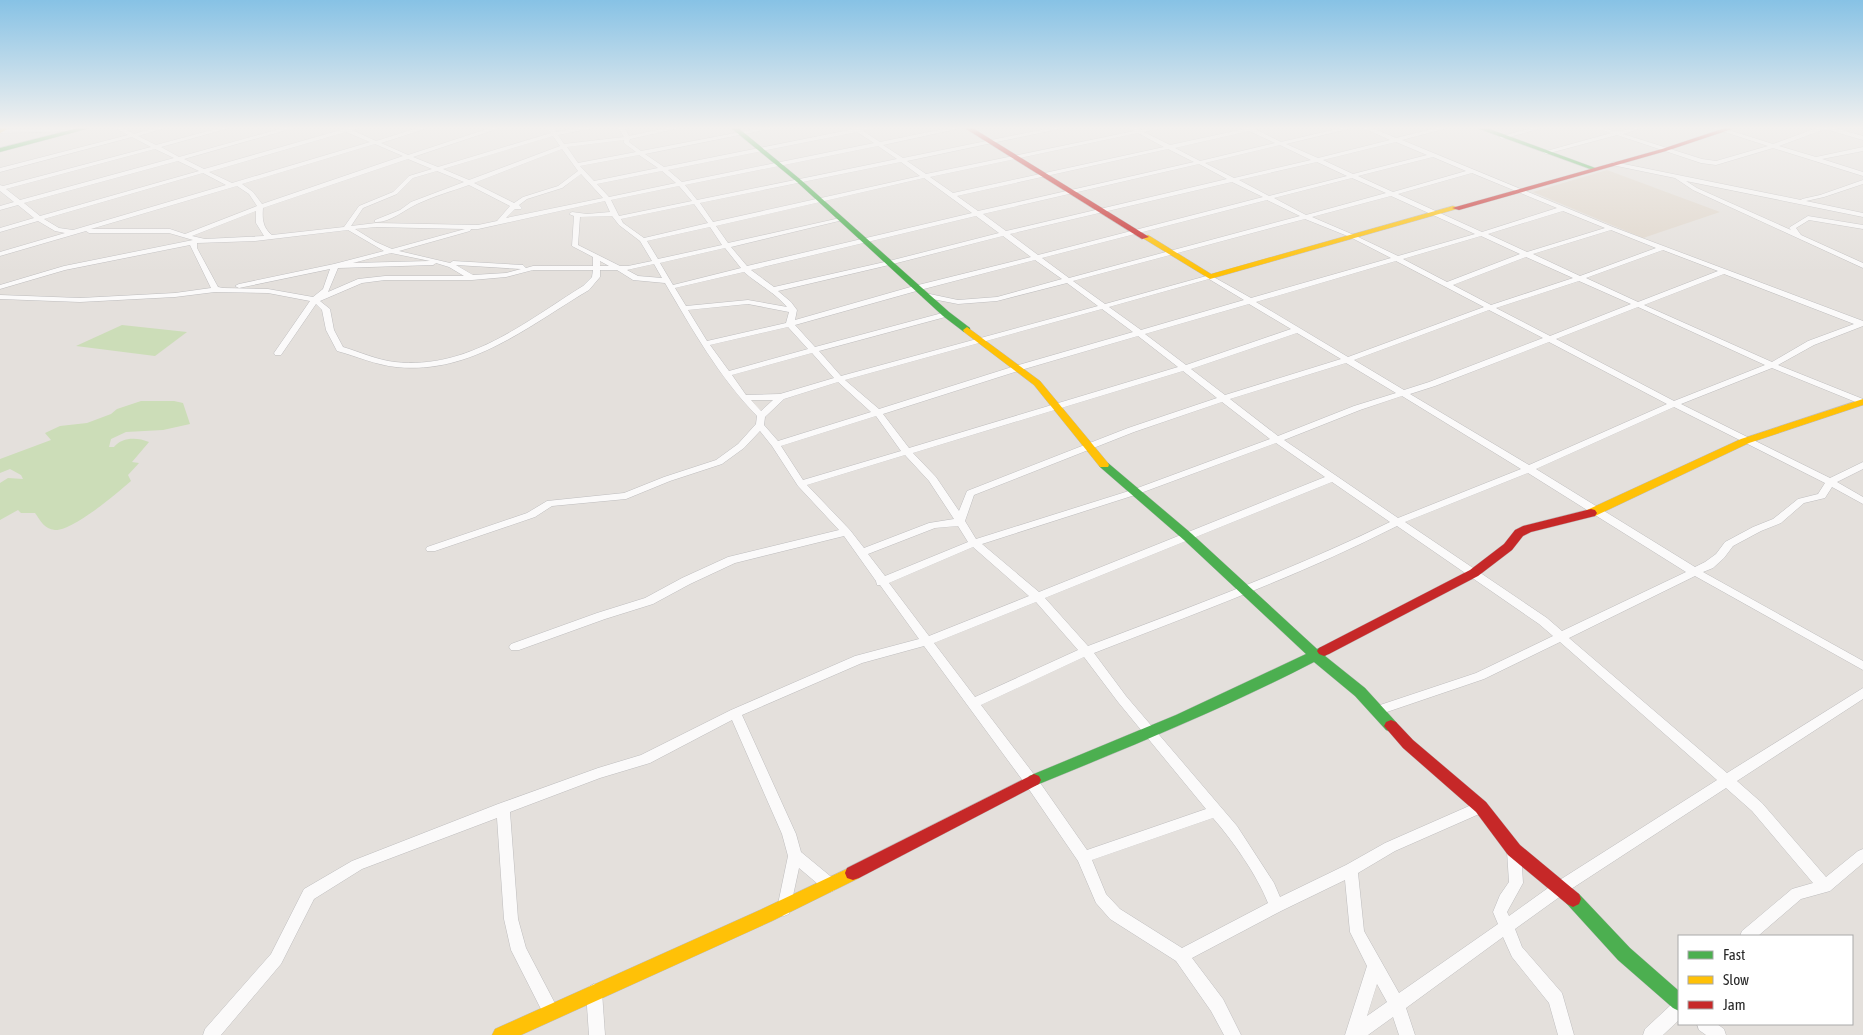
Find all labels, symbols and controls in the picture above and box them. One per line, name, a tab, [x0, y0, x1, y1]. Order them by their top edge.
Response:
legend	[1678, 935, 1853, 1025]
text: Fast	[1723, 946, 1745, 963]
text: Slow	[1723, 971, 1749, 988]
text: Jam	[1723, 996, 1746, 1013]

